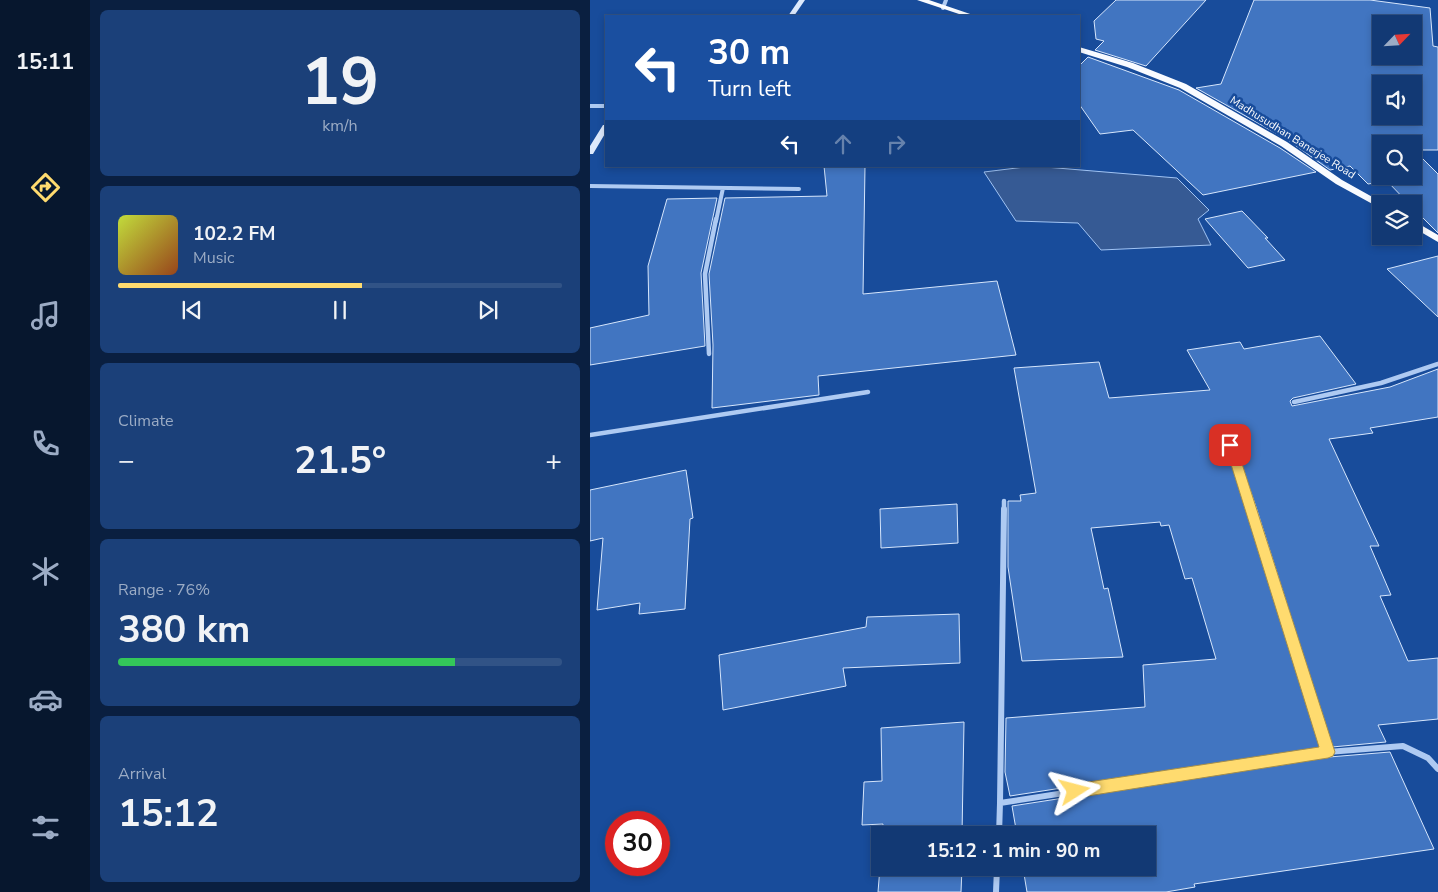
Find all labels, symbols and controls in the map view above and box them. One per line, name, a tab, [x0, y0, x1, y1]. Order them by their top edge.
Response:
north arrow	[1372, 15, 1422, 65]
map controls	[1372, 15, 1422, 245]
text: 30 m	[708, 29, 790, 76]
icon: left	[625, 35, 690, 100]
text: 19	[301, 38, 379, 127]
text: 15:11	[16, 47, 74, 77]
text: Turn left	[708, 74, 791, 104]
button: sound	[1372, 75, 1422, 125]
street label: Madhusudhan Banerjee Road	[1227, 93, 1358, 182]
text: km/h	[322, 115, 358, 137]
icon: left	[776, 130, 804, 158]
icon: ahead	[829, 130, 857, 158]
icon: right	[882, 130, 910, 158]
button: search	[1372, 135, 1422, 185]
icon: directions	[28, 170, 63, 205]
button: layers	[1372, 195, 1422, 245]
text: 102.2 FM	[193, 221, 276, 247]
text: Music	[193, 247, 234, 269]
icon: previous	[178, 296, 206, 324]
icon: pause	[326, 296, 354, 324]
icon: next	[474, 296, 502, 324]
icon: music	[28, 298, 63, 333]
text: Climate	[118, 410, 173, 432]
pin	[1209, 424, 1251, 466]
icon: phone	[28, 426, 63, 461]
icon: arrive	[1216, 431, 1244, 459]
text: 21.5°	[294, 435, 386, 486]
text: −	[118, 442, 135, 480]
text: +	[545, 442, 562, 480]
icon: climate	[28, 554, 63, 589]
text: Range · 76%	[118, 579, 210, 601]
text: 380 km	[118, 604, 250, 655]
icon: car	[28, 682, 63, 717]
text: Arrival	[118, 763, 166, 785]
position arrow	[1048, 764, 1100, 816]
text: 15:12	[118, 788, 219, 839]
icon: filters	[28, 810, 63, 845]
speed limit sign: 30	[605, 811, 670, 876]
text: 15:12 · 1 min · 90 m	[926, 838, 1101, 864]

